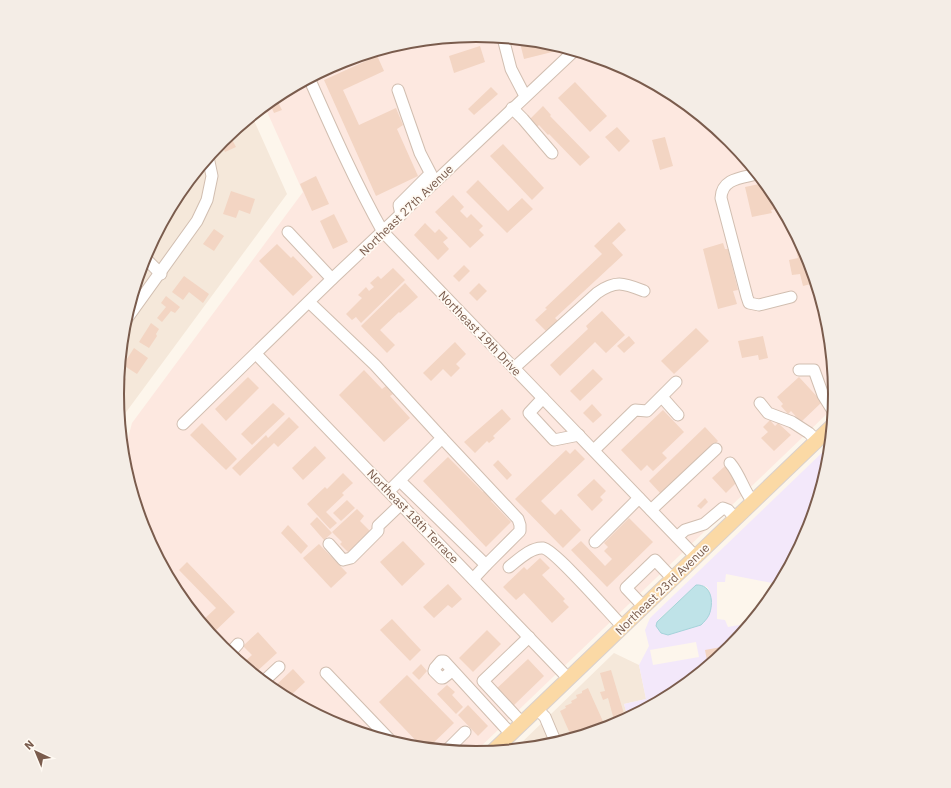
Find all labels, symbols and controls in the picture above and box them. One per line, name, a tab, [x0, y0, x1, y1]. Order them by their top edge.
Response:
street label: Northeast 27th Avenue	[356, 161, 456, 259]
street label: Northeast 19th Drive	[435, 287, 525, 379]
street label: Northeast 18th Terrace	[364, 466, 462, 567]
street label: Northeast 23rd Avenue	[612, 540, 712, 638]
north arrow	[16, 732, 56, 772]
text: N	[21, 737, 37, 753]

